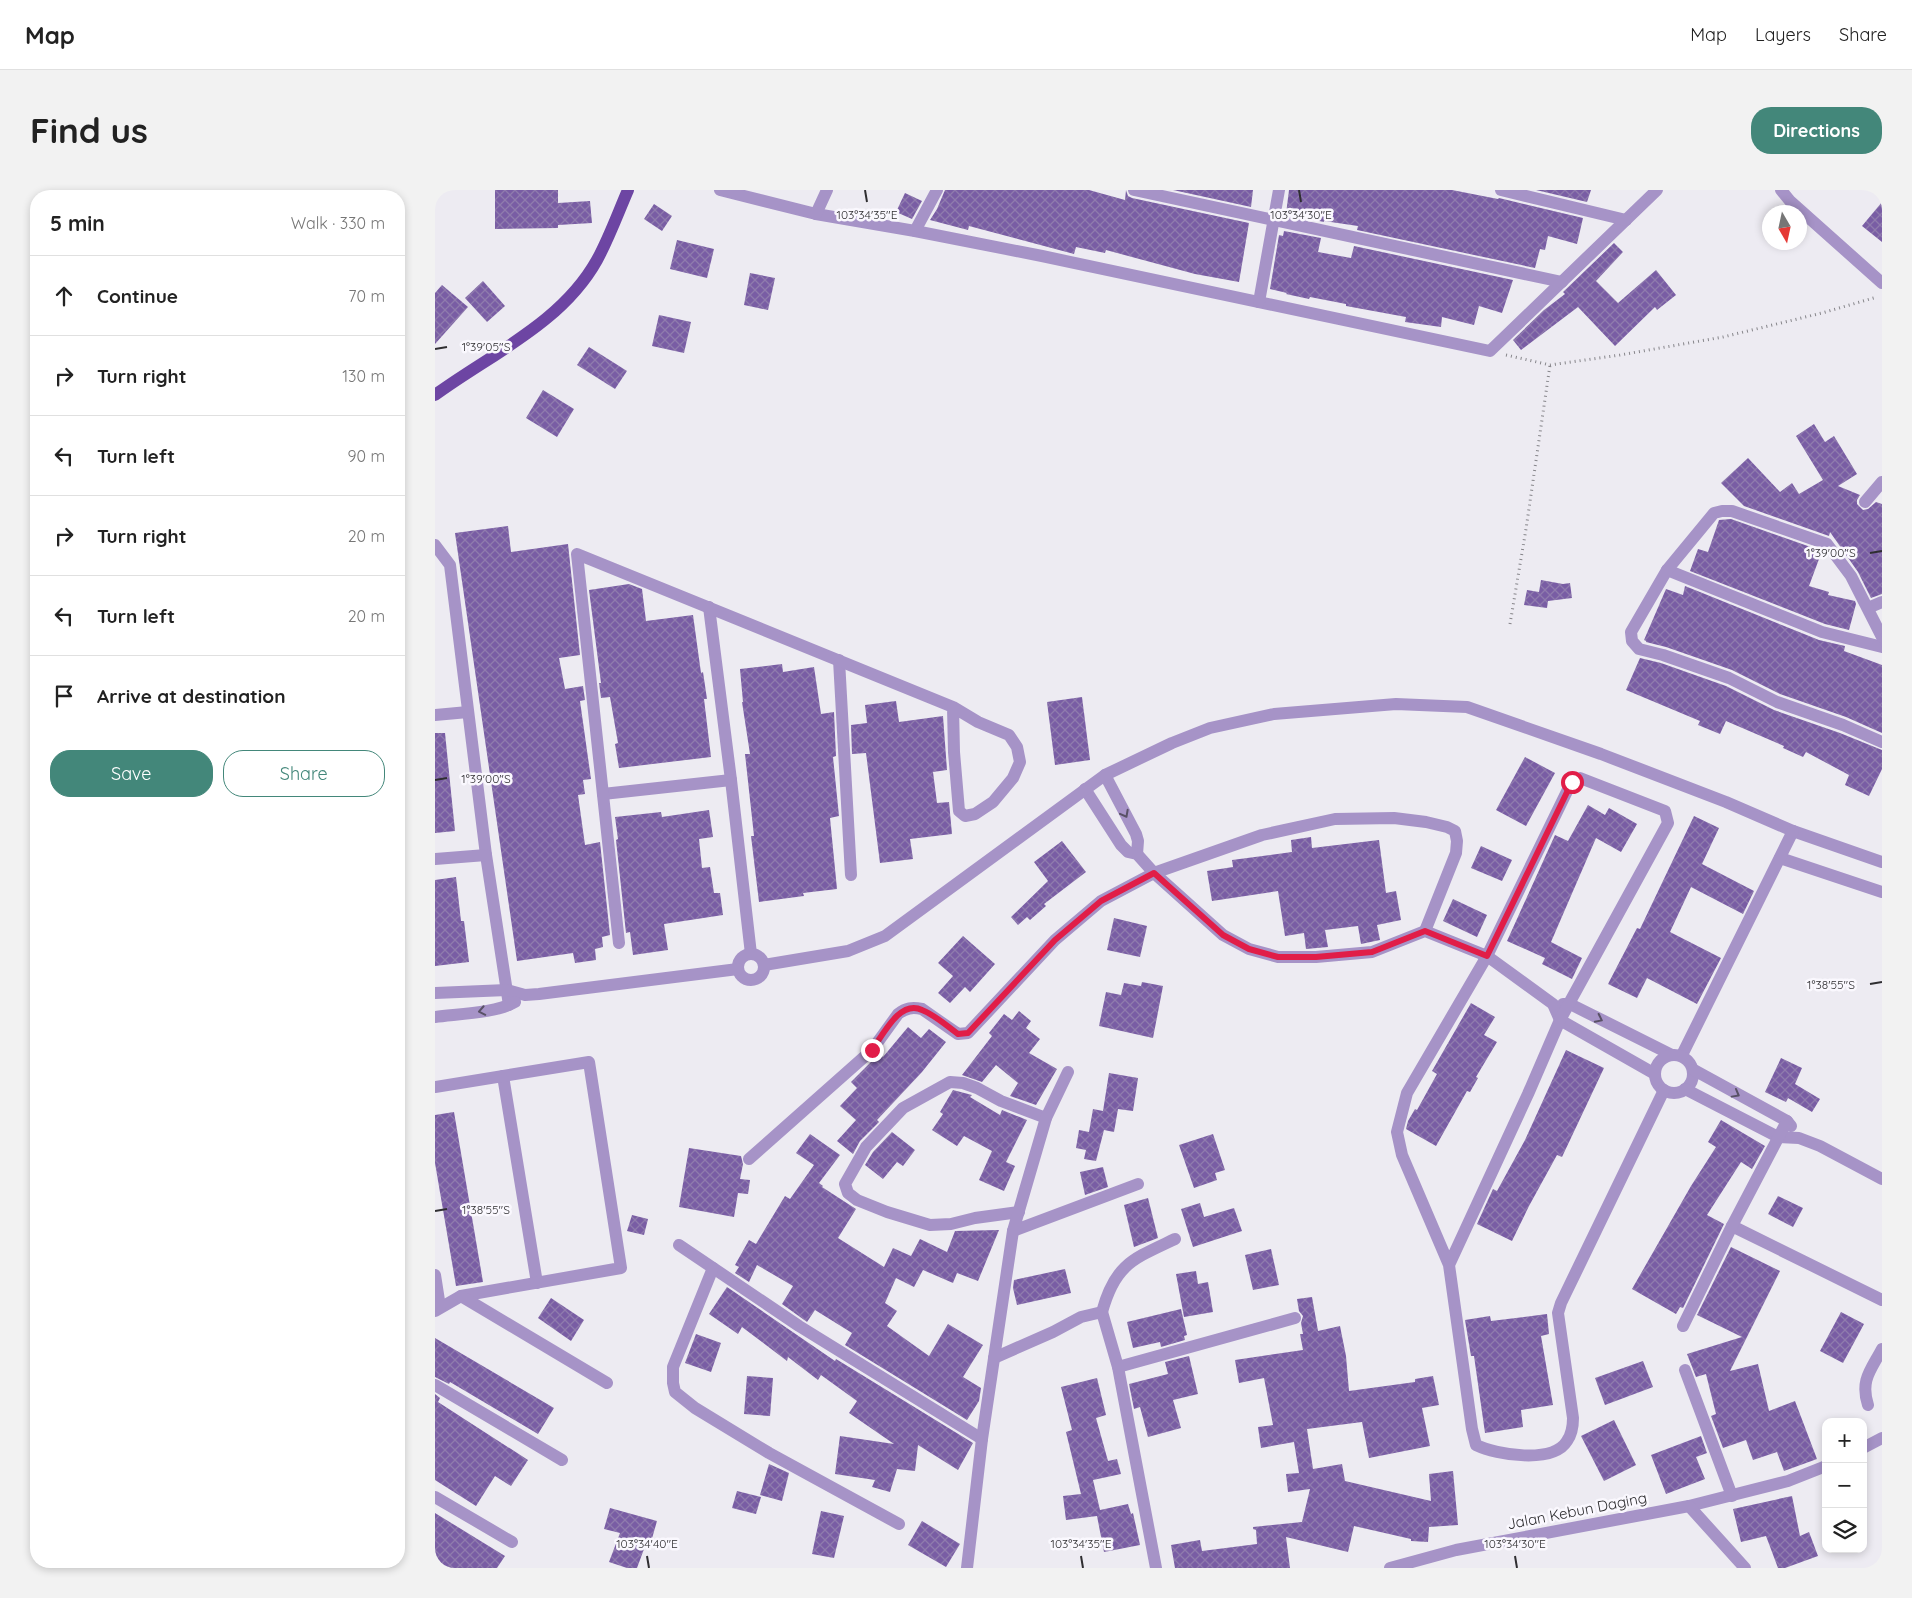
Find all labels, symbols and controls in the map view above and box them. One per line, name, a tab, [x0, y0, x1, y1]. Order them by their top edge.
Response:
text: Map	[25, 20, 75, 50]
text: Map	[1690, 23, 1727, 46]
text: Layers	[1755, 23, 1811, 46]
text: Share	[1839, 23, 1887, 46]
button: Directions	[1751, 107, 1882, 154]
text: Find us	[30, 108, 148, 152]
north arrow	[1762, 205, 1807, 250]
text: 103°34'35"E	[836, 207, 898, 222]
text: 103°34'30"E	[1270, 207, 1332, 222]
text: 5 min	[50, 210, 105, 236]
text: Walk · 330 m	[291, 213, 385, 233]
icon: ahead	[50, 282, 78, 310]
text: Continue	[97, 284, 178, 308]
text: 70 m	[348, 286, 385, 306]
text: 1°39'05"S	[462, 339, 511, 354]
icon: right	[50, 362, 78, 390]
text: Turn right	[97, 364, 186, 388]
text: 130 m	[342, 366, 385, 386]
icon: left	[50, 442, 78, 470]
text: Turn left	[97, 444, 175, 468]
text: 90 m	[348, 446, 385, 466]
icon: right	[50, 522, 78, 550]
text: Turn right	[97, 524, 186, 548]
text: 20 m	[348, 526, 385, 546]
text: 1°39'00"S	[1806, 545, 1856, 560]
icon: left	[50, 602, 78, 630]
text: Turn left	[97, 604, 175, 628]
text: 20 m	[348, 606, 385, 626]
icon: arrive	[50, 682, 78, 710]
text: Arrive at destination	[97, 684, 286, 708]
button: Save	[50, 750, 213, 797]
button: Share	[223, 750, 385, 797]
text: 1°39'00"S	[461, 771, 511, 786]
route start	[1561, 771, 1584, 794]
one-way arrow	[1119, 808, 1129, 817]
text: 1°38'55"S	[1807, 977, 1855, 992]
one-way arrow	[477, 1005, 486, 1015]
one-way arrow	[1594, 1013, 1603, 1023]
route end	[861, 1039, 884, 1062]
one-way arrow	[1731, 1087, 1740, 1097]
text: 1°38'55"S	[462, 1202, 510, 1217]
map controls	[1822, 1418, 1867, 1553]
button: +	[1822, 1418, 1867, 1463]
button: −	[1822, 1463, 1867, 1508]
street label: Jalan Kebun Daging	[1505, 1488, 1648, 1533]
button: layers	[1822, 1508, 1867, 1553]
text: 103°34'40"E	[616, 1536, 678, 1551]
text: 103°34'35"E	[1050, 1536, 1112, 1551]
text: 103°34'30"E	[1484, 1536, 1546, 1551]

